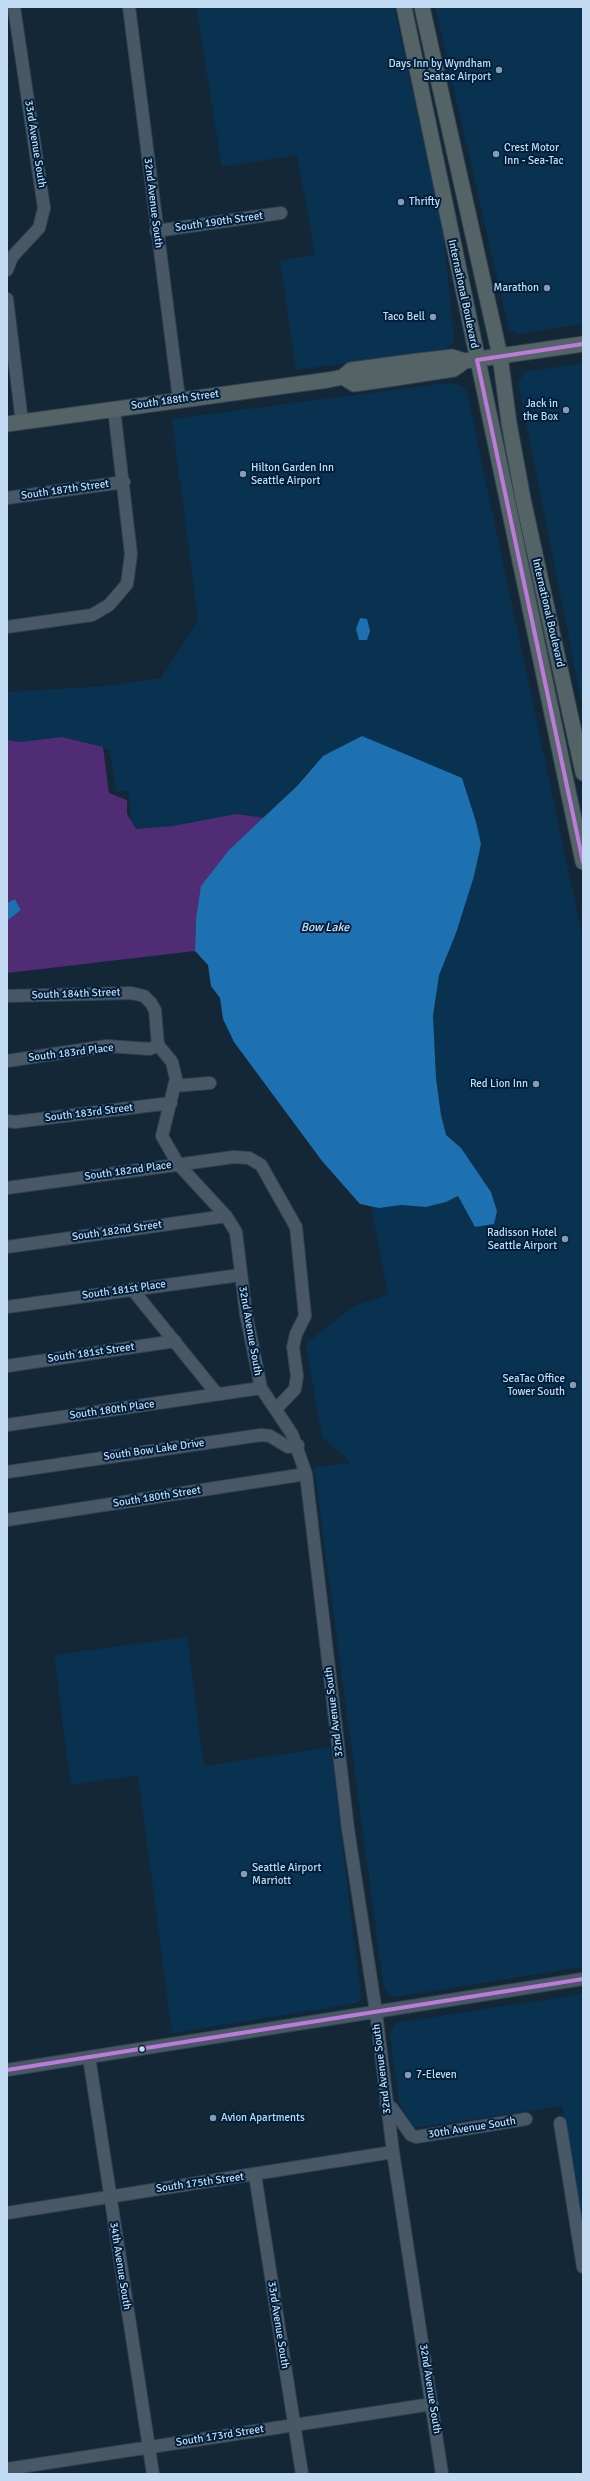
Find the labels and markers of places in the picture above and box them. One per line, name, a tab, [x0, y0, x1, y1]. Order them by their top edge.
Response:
place label: Days Inn by Wyndham Seatac Airport	[389, 57, 491, 83]
marker: Days Inn by Wyndham Seatac Airport	[494, 65, 504, 75]
place label: Crest Motor Inn - Sea-Tac	[504, 141, 564, 167]
marker: Crest Motor Inn - Sea-Tac	[491, 149, 501, 159]
place label: Thrifty	[409, 195, 440, 209]
marker: Thrifty	[396, 197, 406, 207]
place label: Marathon	[494, 281, 539, 295]
marker: Marathon	[542, 283, 552, 293]
place label: Taco Bell	[383, 310, 425, 324]
marker: Taco Bell	[428, 312, 438, 322]
place label: Jack in the Box	[523, 397, 558, 423]
marker: Jack in the Box	[561, 405, 571, 415]
place label: Hilton Garden Inn Seattle Airport	[251, 461, 334, 487]
marker: Hilton Garden Inn Seattle Airport	[238, 469, 248, 479]
place label: Red Lion Inn	[470, 1077, 528, 1091]
marker: Red Lion Inn	[531, 1079, 541, 1089]
place label: Radisson Hotel Seattle Airport	[487, 1226, 557, 1252]
marker: Radisson Hotel Seattle Airport	[560, 1234, 570, 1244]
place label: SeaTac Office Tower South	[502, 1372, 565, 1398]
marker: SeaTac Office Tower South	[568, 1380, 578, 1390]
place label: Seattle Airport Marriott	[252, 1861, 321, 1887]
marker: Seattle Airport Marriott	[239, 1869, 249, 1879]
unlabelled marker	[137, 2044, 147, 2054]
place label: 7-Eleven	[416, 2068, 457, 2082]
marker: 7-Eleven	[403, 2070, 413, 2080]
place label: Avion Apartments	[221, 2111, 305, 2125]
marker: Avion Apartments	[208, 2113, 218, 2123]

